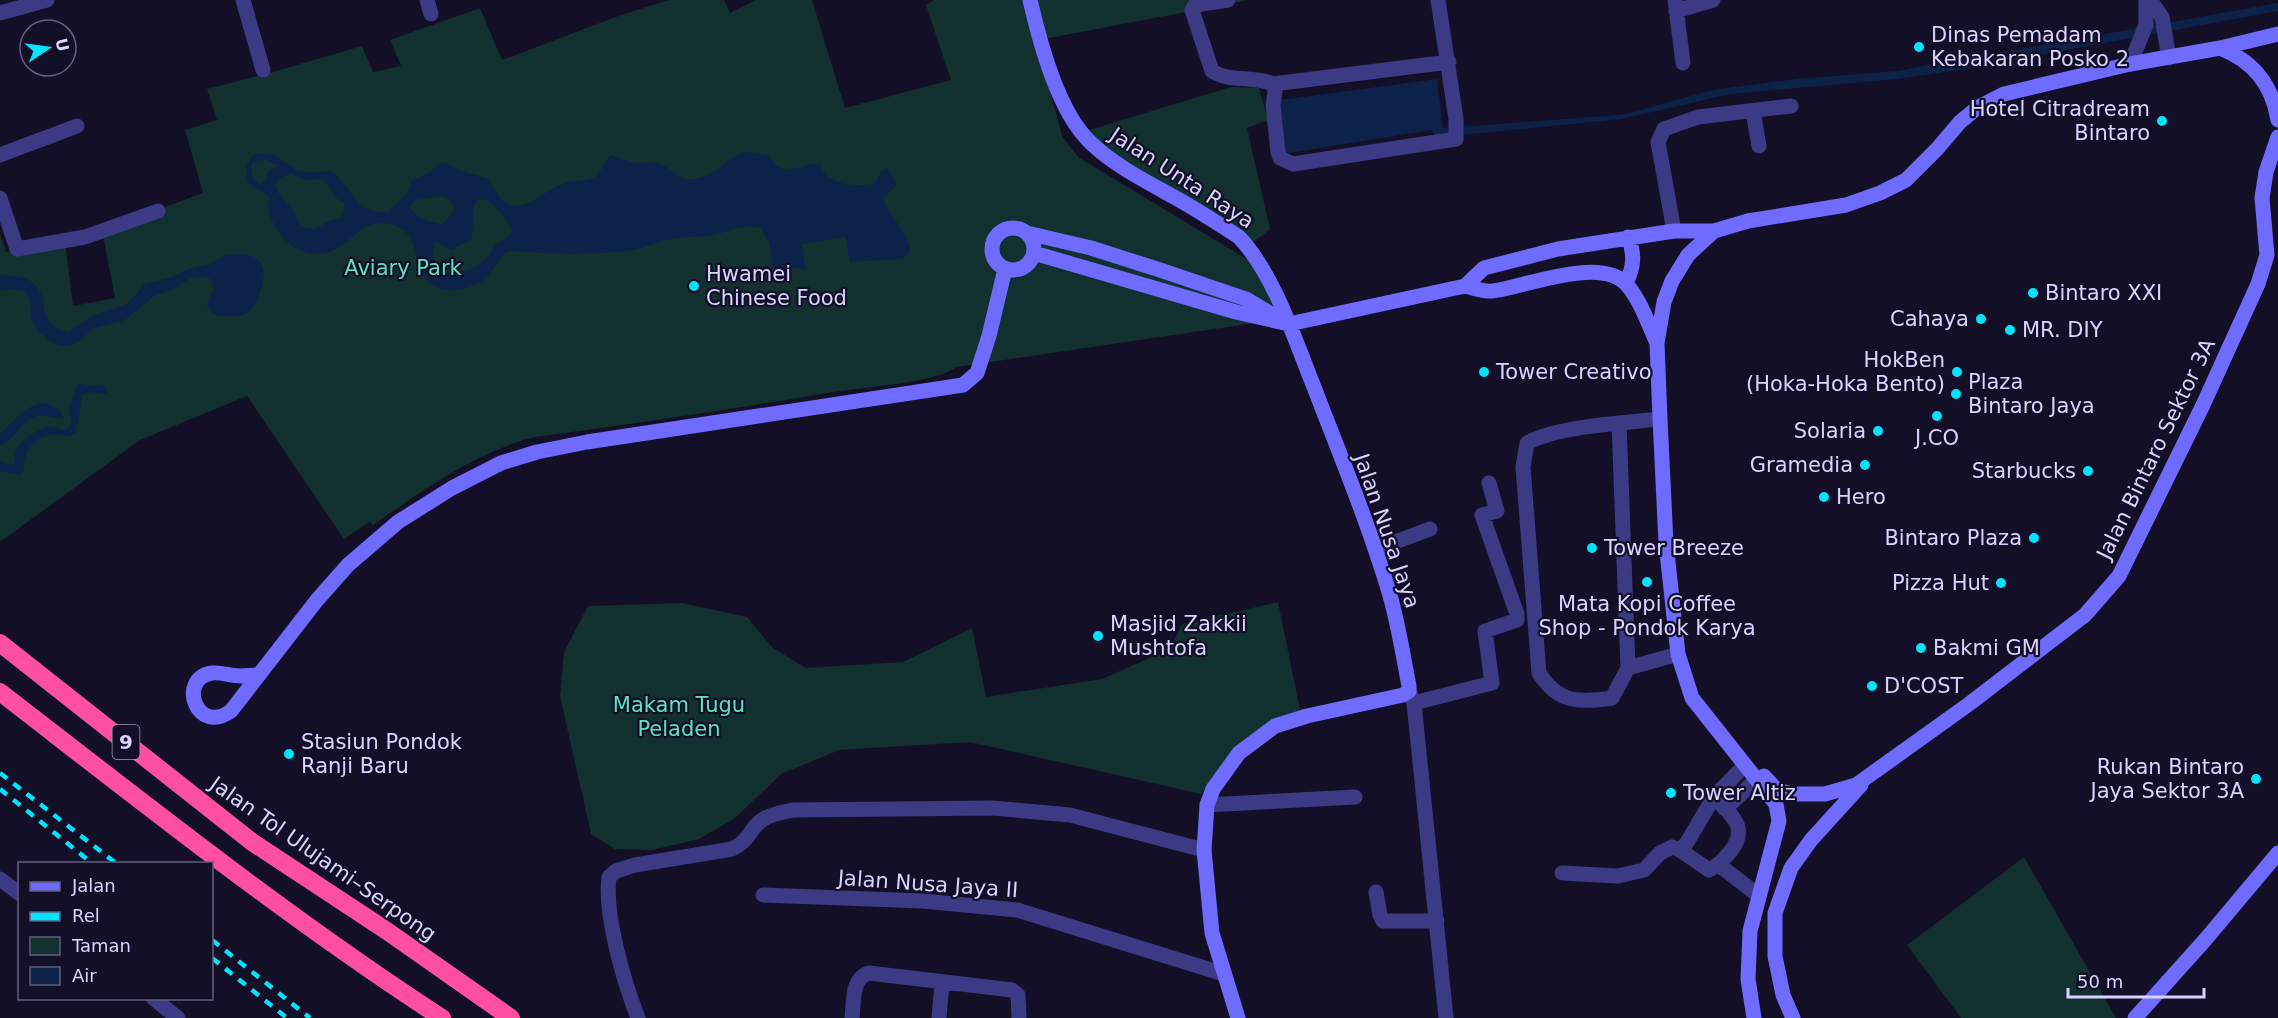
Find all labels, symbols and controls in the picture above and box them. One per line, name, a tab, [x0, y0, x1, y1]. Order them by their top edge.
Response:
north arrow	[18, 18, 78, 78]
place label: Dinas Pemadam Kebakaran Posko 2	[1931, 23, 2129, 71]
text: U	[51, 36, 73, 53]
marker: Dinas Pemadam Kebakaran Posko 2	[1912, 40, 1926, 54]
place label: Hotel Citradream Bintaro	[1970, 97, 2150, 145]
marker: Hotel Citradream Bintaro	[2155, 114, 2169, 128]
street label: Jalan Unta Raya	[1104, 122, 1258, 233]
park label: Aviary Park	[344, 256, 463, 280]
place label: Hwamei Chinese Food	[706, 262, 847, 310]
marker: Hwamei Chinese Food	[687, 279, 701, 293]
place label: Bintaro XXI	[2045, 281, 2162, 305]
marker: Bintaro XXI	[2026, 286, 2040, 300]
place label: Cahaya	[1890, 307, 1969, 331]
marker: Cahaya	[1974, 312, 1988, 326]
place label: MR. DIY	[2022, 318, 2103, 342]
marker: MR. DIY	[2003, 323, 2017, 337]
street label: Jalan Bintaro Sektor 3A	[2091, 334, 2220, 565]
place label: HokBen (Hoka-Hoka Bento)	[1746, 348, 1945, 396]
place label: Tower Creativo	[1495, 360, 1651, 384]
marker: Tower Creativo	[1477, 365, 1491, 379]
marker: HokBen (Hoka-Hoka Bento)	[1950, 365, 1964, 379]
place label: Plaza Bintaro Jaya	[1968, 370, 2095, 418]
marker: Plaza Bintaro Jaya	[1949, 387, 1963, 401]
marker: J.CO	[1930, 409, 1944, 423]
place label: Solaria	[1794, 419, 1866, 443]
marker: Solaria	[1871, 424, 1885, 438]
place label: J.CO	[1913, 426, 1959, 450]
street label: Jalan Nusa Jaya	[1349, 449, 1425, 611]
place label: Gramedia	[1750, 453, 1853, 477]
marker: Gramedia	[1858, 458, 1872, 472]
place label: Starbucks	[1972, 459, 2076, 483]
marker: Starbucks	[2081, 464, 2095, 478]
place label: Hero	[1836, 485, 1886, 509]
marker: Hero	[1817, 490, 1831, 504]
place label: Bintaro Plaza	[1884, 526, 2022, 550]
marker: Bintaro Plaza	[2027, 531, 2041, 545]
place label: Tower Breeze	[1603, 536, 1744, 560]
marker: Tower Breeze	[1585, 541, 1599, 555]
place label: Pizza Hut	[1892, 571, 1989, 595]
marker: Mata Kopi Coffee Shop - Pondok Karya	[1640, 575, 1654, 589]
marker: Pizza Hut	[1994, 576, 2008, 590]
place label: Mata Kopi Coffee Shop - Pondok Karya	[1538, 592, 1756, 640]
place label: Masjid Zakkii Mushtofa	[1110, 612, 1247, 660]
marker: Masjid Zakkii Mushtofa	[1091, 629, 1105, 643]
place label: Bakmi GM	[1933, 636, 2040, 660]
marker: Bakmi GM	[1914, 641, 1928, 655]
place label: D'COST	[1884, 674, 1963, 698]
marker: D'COST	[1865, 679, 1879, 693]
park label: Makam Tugu Peladen	[613, 693, 745, 741]
road number: 9	[112, 725, 140, 759]
place label: Stasiun Pondok Ranji Baru	[301, 730, 463, 778]
marker: Stasiun Pondok Ranji Baru	[282, 747, 296, 761]
place label: Rukan Bintaro Jaya Sektor 3A	[2088, 755, 2245, 803]
street label: Jalan Tol Ulujami–Serpong	[204, 771, 441, 946]
marker: Rukan Bintaro Jaya Sektor 3A	[2249, 772, 2263, 786]
place label: Tower Altiz	[1682, 781, 1796, 805]
marker: Tower Altiz	[1664, 786, 1678, 800]
legend	[18, 862, 213, 1000]
street label: Jalan Nusa Jaya II	[835, 866, 1019, 902]
text: Jalan	[71, 875, 116, 896]
text: Rel	[72, 905, 100, 926]
text: Taman	[71, 935, 131, 956]
scale bar	[2068, 961, 2204, 999]
text: Air	[72, 965, 97, 986]
text: 50 m	[2077, 971, 2123, 992]

